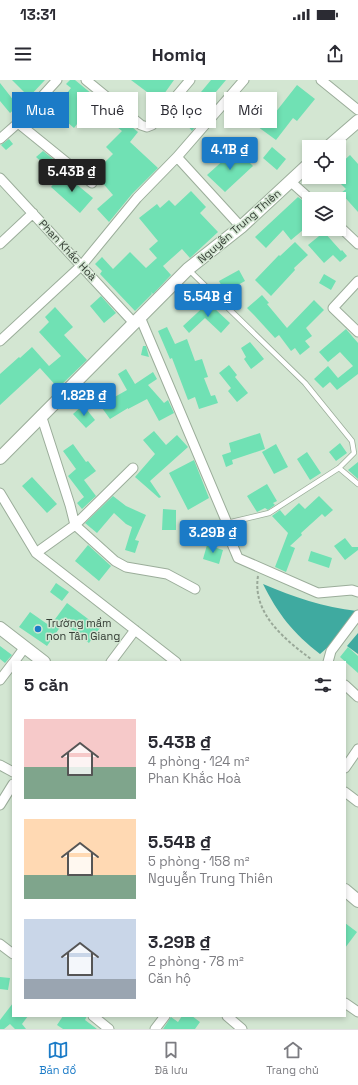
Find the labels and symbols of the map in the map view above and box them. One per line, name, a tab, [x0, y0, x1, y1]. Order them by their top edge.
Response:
pin: 4.1B ₫	[197, 137, 263, 171]
pin: 5.43B ₫	[35, 159, 109, 193]
street label: Nguyễn Trung Thiên	[195, 186, 283, 266]
street label: Phan Khắc Hoà	[36, 216, 100, 284]
pin: 5.54B ₫	[171, 284, 245, 318]
pin: 1.82B ₫	[47, 383, 121, 417]
pin: 3.29B ₫	[176, 520, 250, 554]
place label: Trường mầm non Tân Giang	[46, 616, 120, 643]
marker: Trường mầm non Tân Giang	[33, 624, 43, 634]

